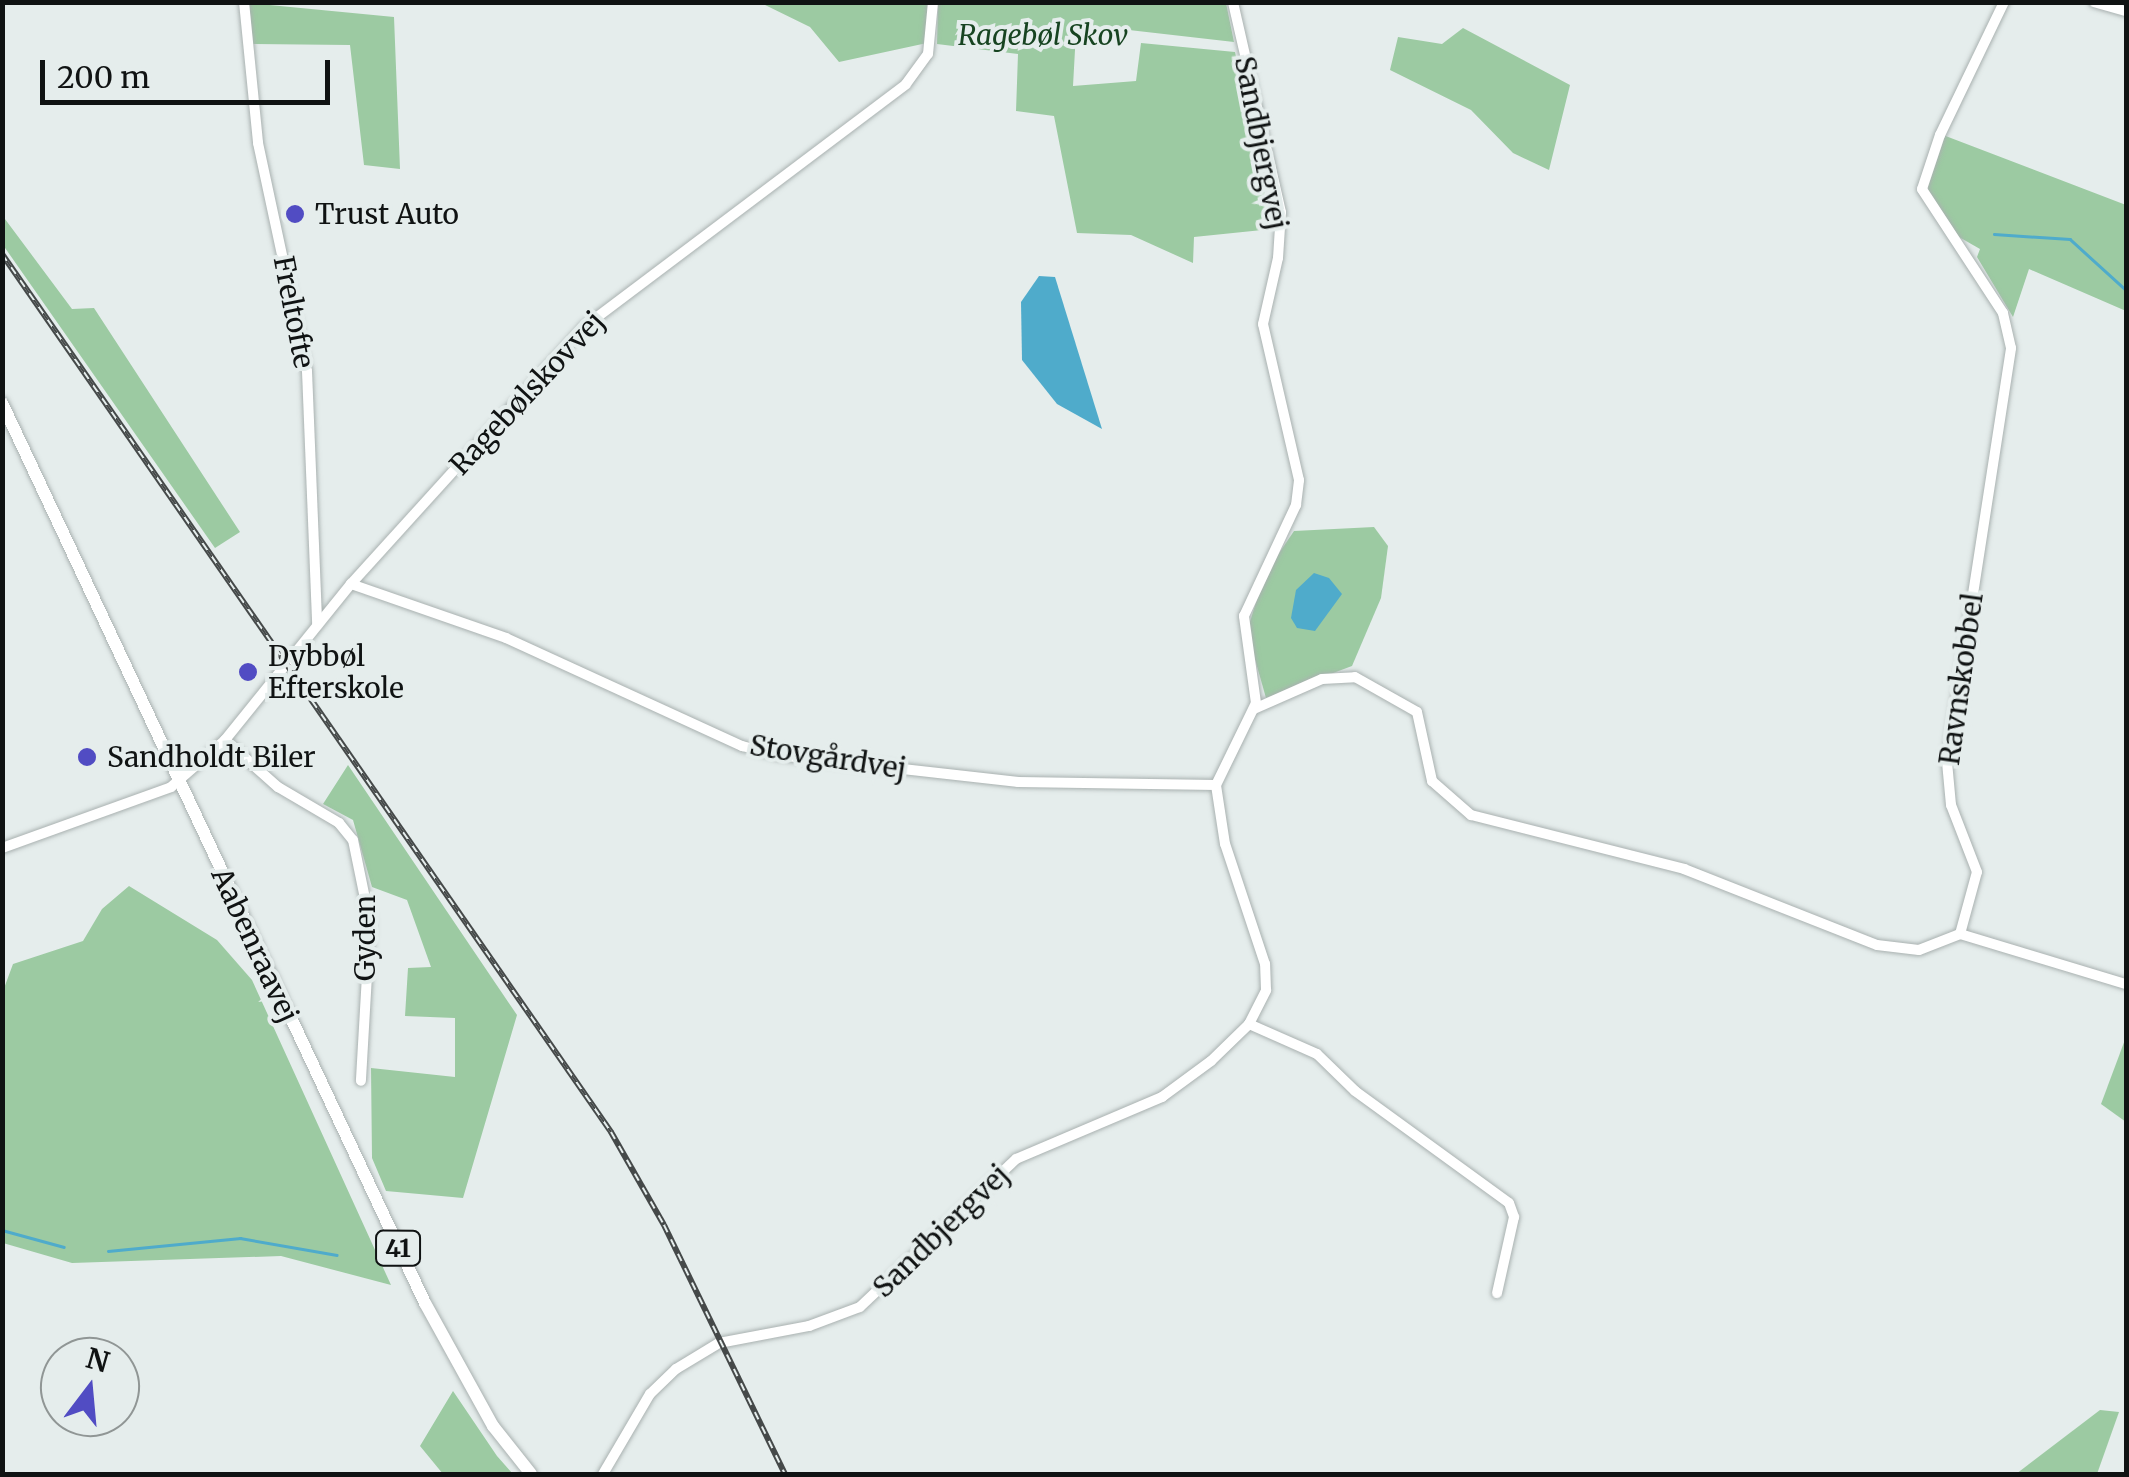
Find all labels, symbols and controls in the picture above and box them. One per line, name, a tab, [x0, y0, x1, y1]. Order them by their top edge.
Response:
park label: Ragebøl Skov	[958, 18, 1128, 52]
scale bar	[45, 40, 335, 102]
street label: Sandbjergvej	[1228, 53, 1294, 233]
text: 200 m	[57, 58, 150, 96]
place label: Trust Auto	[315, 197, 459, 231]
marker: Trust Auto	[284, 203, 306, 225]
street label: Freltofte	[267, 253, 321, 371]
street label: Ragebølskovvej	[443, 304, 611, 482]
street label: Ravnskobbel	[1932, 591, 1990, 767]
place label: Dybbøl Efterskole	[268, 639, 404, 705]
marker: Dybbøl Efterskole	[237, 661, 259, 683]
street label: Stovgårdvej	[747, 728, 909, 786]
place label: Sandholdt Biler	[107, 740, 316, 774]
marker: Sandholdt Biler	[76, 746, 98, 768]
street label: Aabenraavej	[205, 862, 305, 1028]
street label: Gyden	[348, 895, 382, 981]
street label: Sandbjergvej	[866, 1158, 1016, 1304]
road number: 41	[373, 1228, 423, 1268]
north arrow	[40, 1337, 140, 1437]
text: N	[82, 1340, 113, 1380]

